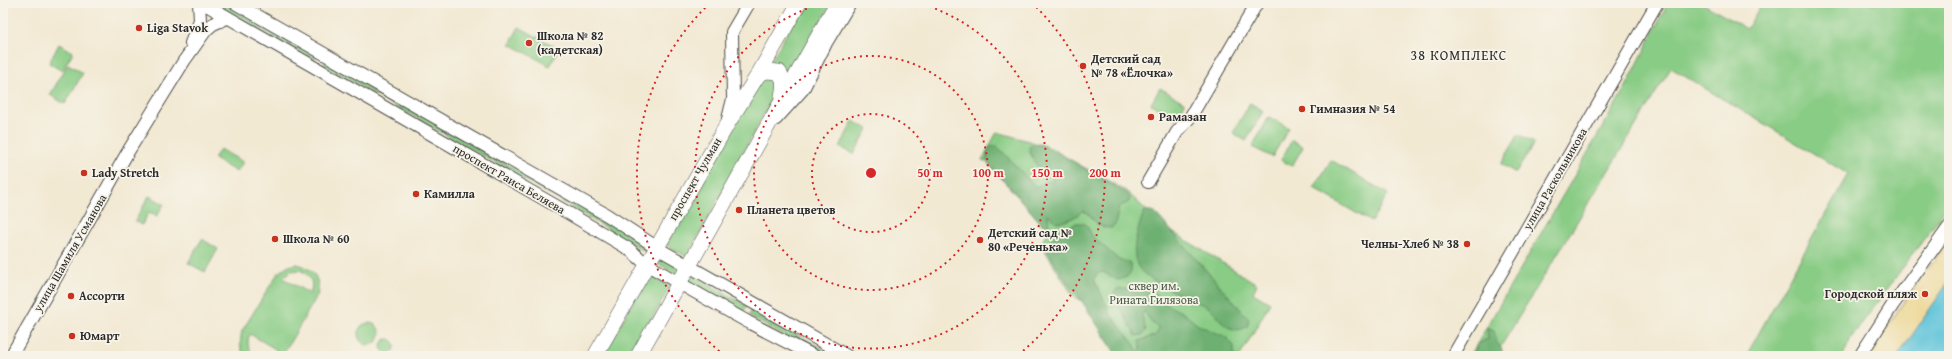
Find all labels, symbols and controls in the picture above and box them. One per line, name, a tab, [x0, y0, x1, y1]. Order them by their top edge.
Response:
place label: Liga Stavok	[147, 19, 208, 36]
marker: Liga Stavok	[134, 23, 144, 33]
place label: Школа № 82 (кадетская)	[537, 27, 603, 58]
marker: Школа № 82 (кадетская)	[524, 38, 534, 48]
district label: 38 КОМПЛЕКС	[1411, 45, 1507, 65]
place label: Детский сад № 78 «Ёлочка»	[1090, 50, 1173, 81]
marker: Детский сад № 78 «Ёлочка»	[1078, 61, 1088, 71]
place label: Гимназия № 54	[1310, 100, 1395, 117]
marker: Гимназия № 54	[1297, 104, 1307, 114]
place label: Рамазан	[1159, 108, 1207, 125]
marker: Рамазан	[1146, 112, 1156, 122]
street label: улица Раскольникова	[1518, 124, 1591, 234]
street label: проспект Чулман	[664, 134, 725, 223]
street label: проспект Раиса Беляева	[450, 139, 569, 218]
place label: Lady Stretch	[92, 164, 159, 181]
text: 50 m	[917, 164, 943, 181]
text: 100 m	[972, 164, 1005, 181]
text: 150 m	[1031, 164, 1064, 181]
text: 200 m	[1089, 164, 1122, 181]
centre of rings	[864, 166, 878, 180]
marker: Lady Stretch	[79, 168, 89, 178]
place label: Камилла	[424, 185, 476, 202]
marker: Камилла	[411, 189, 421, 199]
street label: улица Шамиля Усманова	[28, 190, 110, 316]
place label: Планета цветов	[747, 201, 836, 218]
marker: Планета цветов	[734, 205, 744, 215]
place label: Детский сад № 80 «Реченька»	[987, 224, 1072, 255]
place label: Школа № 60	[283, 230, 349, 247]
marker: Школа № 60	[270, 234, 280, 244]
marker: Детский сад № 80 «Реченька»	[975, 235, 985, 245]
place label: Челны-Хлеб № 38	[1361, 235, 1459, 252]
marker: Челны-Хлеб № 38	[1462, 239, 1472, 249]
park label: сквер им. Рината Гилязова	[1110, 277, 1199, 308]
place label: Городской пляж	[1825, 285, 1917, 302]
place label: Ассорти	[79, 287, 125, 304]
marker: Городской пляж	[1920, 289, 1930, 299]
marker: Ассорти	[66, 291, 76, 301]
place label: Юмарт	[80, 327, 120, 344]
marker: Юмарт	[67, 331, 77, 341]

